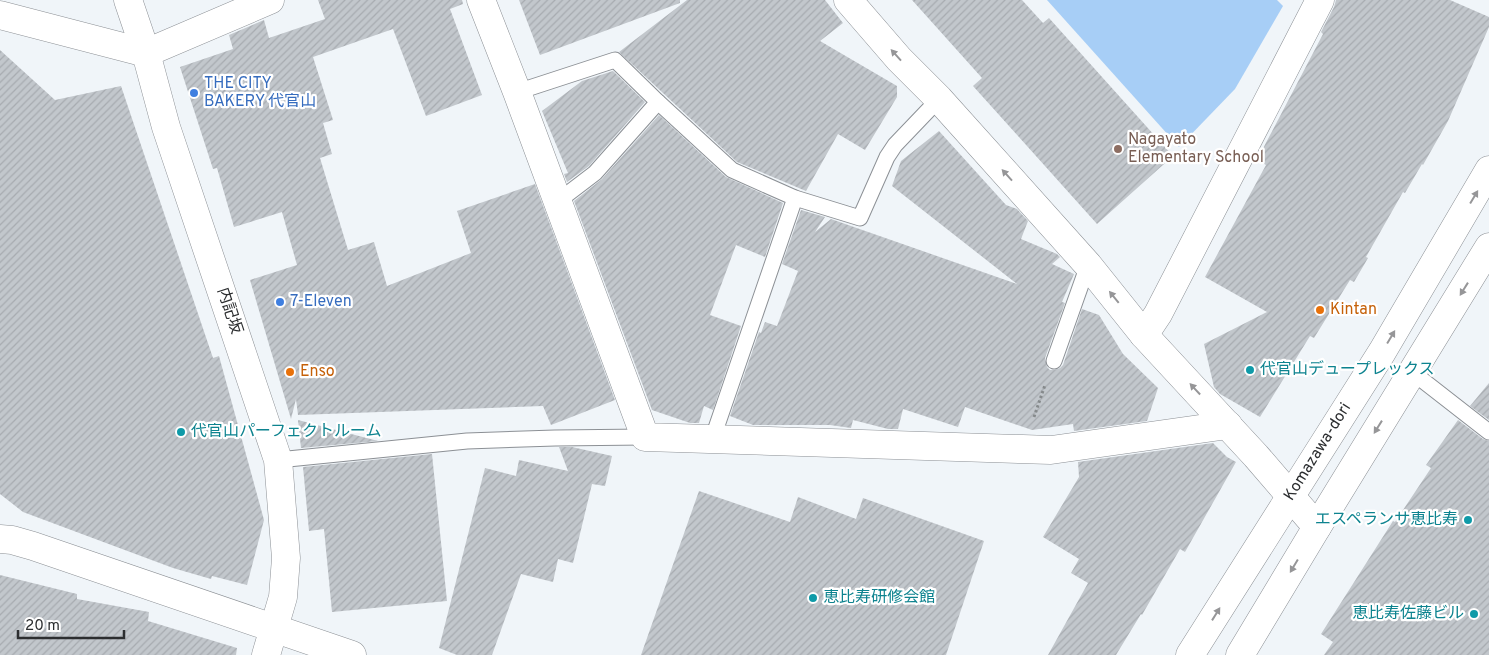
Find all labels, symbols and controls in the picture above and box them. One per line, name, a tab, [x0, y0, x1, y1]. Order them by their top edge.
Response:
one-way arrow	[891, 49, 902, 62]
place label: THE CITY BAKERY 代官山	[204, 74, 316, 112]
marker: THE CITY BAKERY 代官山	[188, 87, 200, 99]
place label: Nagayato Elementary School	[1128, 130, 1264, 168]
marker: Nagayato Elementary School	[1112, 143, 1124, 155]
one-way arrow	[1001, 169, 1013, 181]
one-way arrow	[1469, 191, 1478, 204]
one-way arrow	[1459, 282, 1469, 295]
street label: 内記坂	[212, 285, 246, 337]
one-way arrow	[1108, 291, 1119, 304]
place label: 7-Eleven	[290, 292, 352, 312]
marker: 7-Eleven	[274, 296, 286, 308]
place label: Kintan	[1330, 300, 1377, 320]
marker: Kintan	[1314, 304, 1326, 316]
one-way arrow	[1386, 330, 1395, 343]
place label: 代官山デュープレックス	[1260, 360, 1435, 380]
place label: Enso	[300, 362, 335, 382]
marker: 代官山デュープレックス	[1244, 364, 1256, 376]
marker: Enso	[284, 366, 296, 378]
one-way arrow	[1189, 384, 1201, 396]
street label: Komazawa-dori	[1280, 399, 1356, 505]
one-way arrow	[1374, 420, 1383, 433]
place label: 代官山パーフェクトルーム	[191, 422, 382, 442]
marker: 代官山パーフェクトルーム	[175, 426, 187, 438]
place label: エスペランサ恵比寿	[1315, 510, 1458, 530]
marker: エスペランサ恵比寿	[1462, 514, 1474, 526]
one-way arrow	[1289, 559, 1298, 572]
place label: 恵比寿研修会館	[823, 588, 935, 608]
marker: 恵比寿研修会館	[807, 592, 819, 604]
place label: 恵比寿佐藤ビル	[1352, 604, 1464, 624]
one-way arrow	[1212, 607, 1221, 620]
scale bar	[18, 608, 124, 640]
marker: 恵比寿佐藤ビル	[1468, 608, 1480, 620]
text: 20 m	[25, 617, 60, 636]

